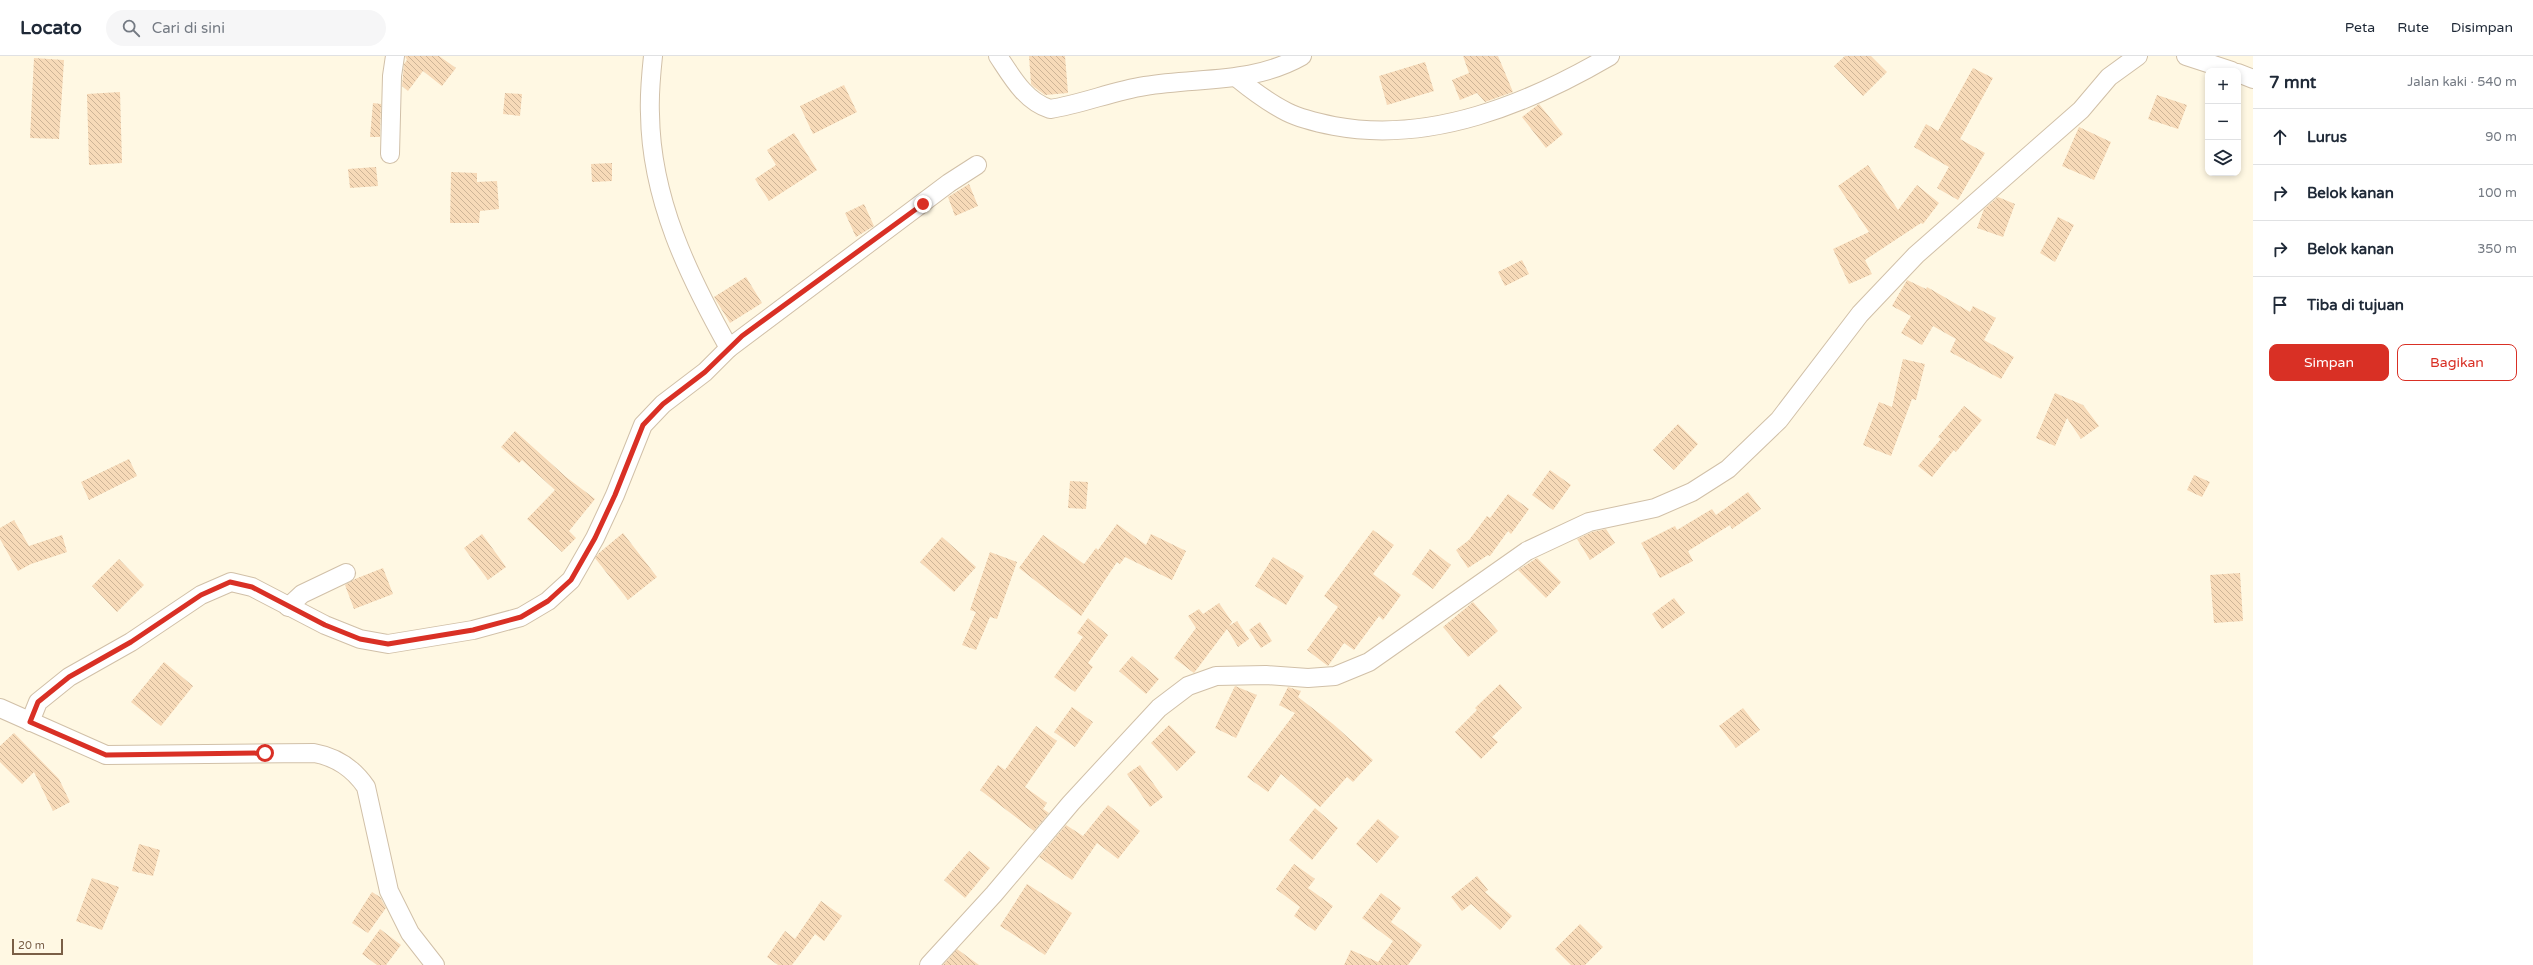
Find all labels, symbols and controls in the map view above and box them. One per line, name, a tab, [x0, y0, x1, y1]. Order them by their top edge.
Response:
search box	[106, 10, 386, 46]
text: Locato	[20, 17, 82, 39]
icon: search	[120, 17, 142, 39]
text: Cari di sini	[152, 19, 225, 37]
text: Peta	[2345, 19, 2375, 36]
text: Rute	[2397, 19, 2429, 36]
text: Disimpan	[2451, 19, 2513, 36]
map controls	[2205, 68, 2241, 176]
button: +	[2205, 68, 2241, 104]
text: 7 mnt	[2269, 72, 2316, 93]
text: Jalan kaki · 540 m	[2407, 74, 2517, 90]
button: −	[2205, 104, 2241, 140]
icon: ahead	[2269, 126, 2291, 148]
text: Lurus	[2307, 128, 2347, 146]
text: 90 m	[2485, 129, 2517, 145]
button: layers	[2205, 140, 2241, 176]
icon: right	[2269, 182, 2291, 204]
text: Belok kanan	[2307, 184, 2394, 202]
text: 100 m	[2477, 185, 2517, 201]
route end	[914, 195, 932, 213]
icon: right	[2269, 238, 2291, 260]
text: Belok kanan	[2307, 240, 2394, 258]
text: 350 m	[2477, 241, 2517, 257]
icon: arrive	[2269, 294, 2291, 316]
text: Tiba di tujuan	[2307, 296, 2404, 314]
button: Simpan	[2269, 344, 2389, 381]
button: Bagikan	[2397, 344, 2517, 381]
route start	[256, 744, 274, 762]
scale bar	[12, 937, 63, 956]
text: 20 m	[18, 939, 45, 952]

